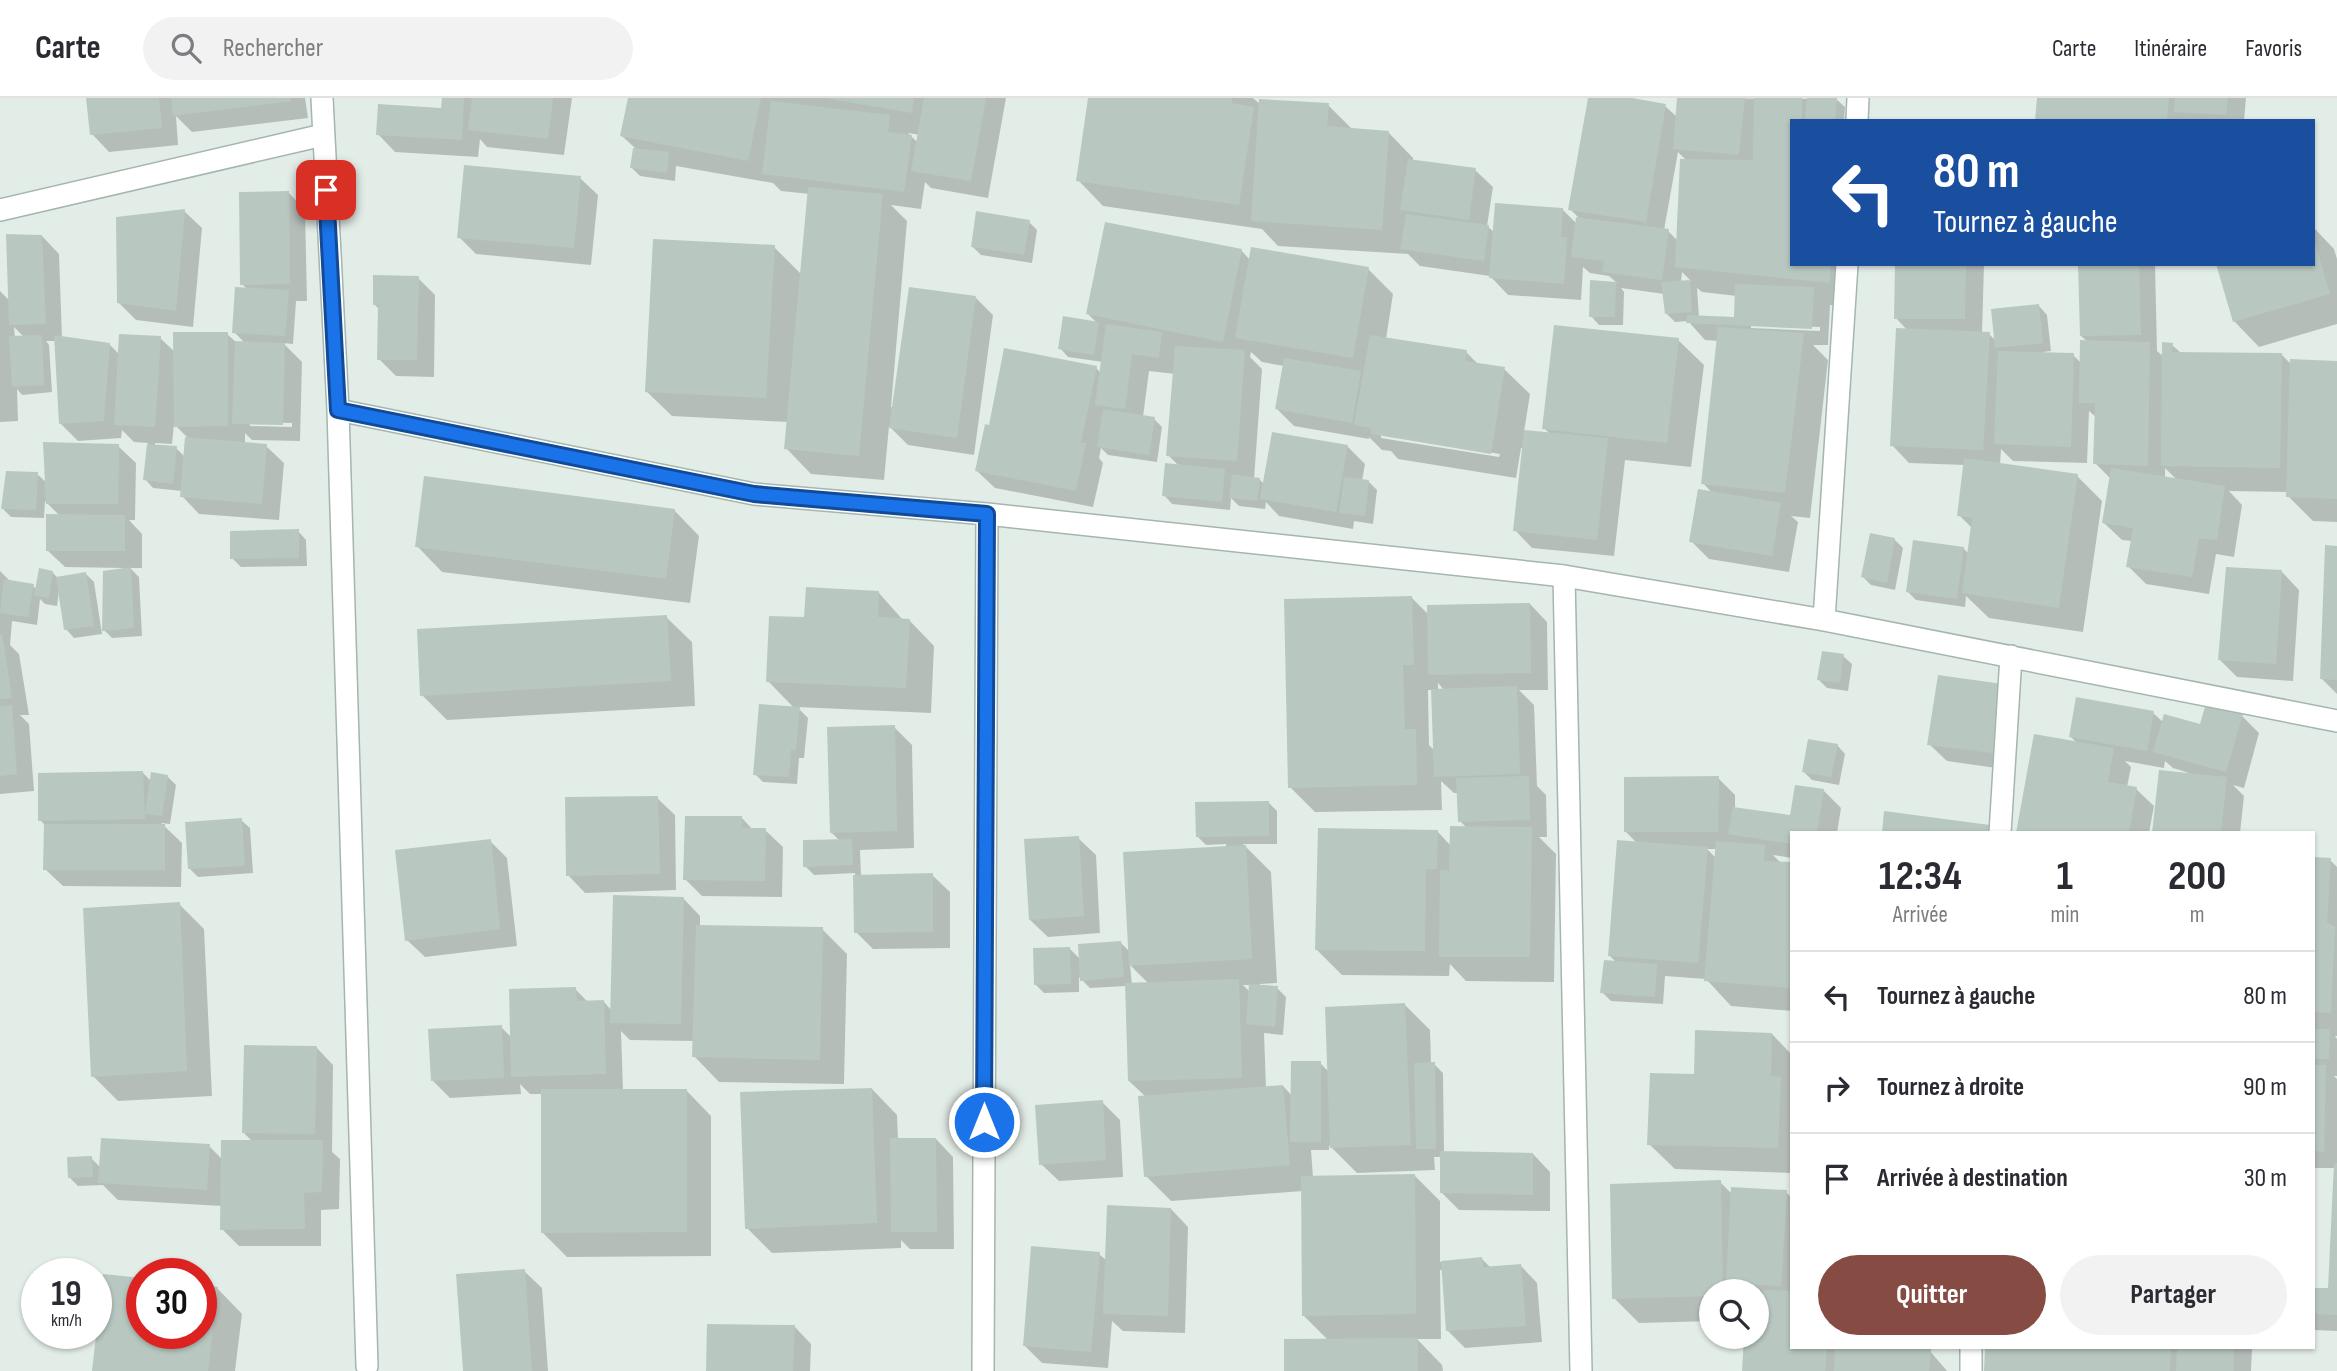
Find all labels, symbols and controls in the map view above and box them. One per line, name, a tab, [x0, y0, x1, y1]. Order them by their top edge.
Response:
search box	[143, 17, 633, 80]
text: Carte	[35, 28, 101, 68]
icon: search	[167, 29, 205, 67]
text: Rechercher	[223, 33, 323, 64]
text: Carte	[2052, 34, 2096, 63]
text: Itinéraire	[2134, 34, 2207, 63]
text: Favoris	[2245, 34, 2302, 63]
text: 80 m	[1933, 143, 2020, 202]
icon: left	[1818, 147, 1909, 238]
pin	[296, 160, 356, 220]
icon: arrive	[307, 171, 345, 209]
text: Tournez à gauche	[1933, 203, 2118, 242]
text: 12:34	[1879, 851, 1962, 902]
text: 1	[2057, 851, 2073, 902]
text: 200	[2168, 851, 2226, 902]
text: Arrivée	[1893, 901, 1948, 929]
text: min	[2050, 901, 2079, 929]
text: m	[2190, 901, 2205, 929]
icon: left	[1818, 978, 1856, 1016]
text: Tournez à gauche	[1877, 981, 2035, 1012]
text: 80 m	[2243, 981, 2287, 1012]
icon: right	[1818, 1069, 1856, 1107]
text: Tournez à droite	[1877, 1072, 2024, 1103]
text: 90 m	[2243, 1072, 2287, 1103]
position arrow	[947, 1085, 1021, 1159]
icon: arrive	[1818, 1160, 1856, 1198]
text: Arrivée à destination	[1877, 1163, 2068, 1194]
text: 30 m	[2244, 1163, 2287, 1194]
button: Quitter	[1818, 1255, 2046, 1335]
button: Partager	[2060, 1255, 2287, 1335]
speed limit sign: 30	[126, 1258, 217, 1349]
text: 19	[51, 1273, 82, 1316]
map controls	[1699, 1279, 1769, 1349]
button: search	[1699, 1279, 1769, 1349]
text: km/h	[51, 1310, 82, 1331]

